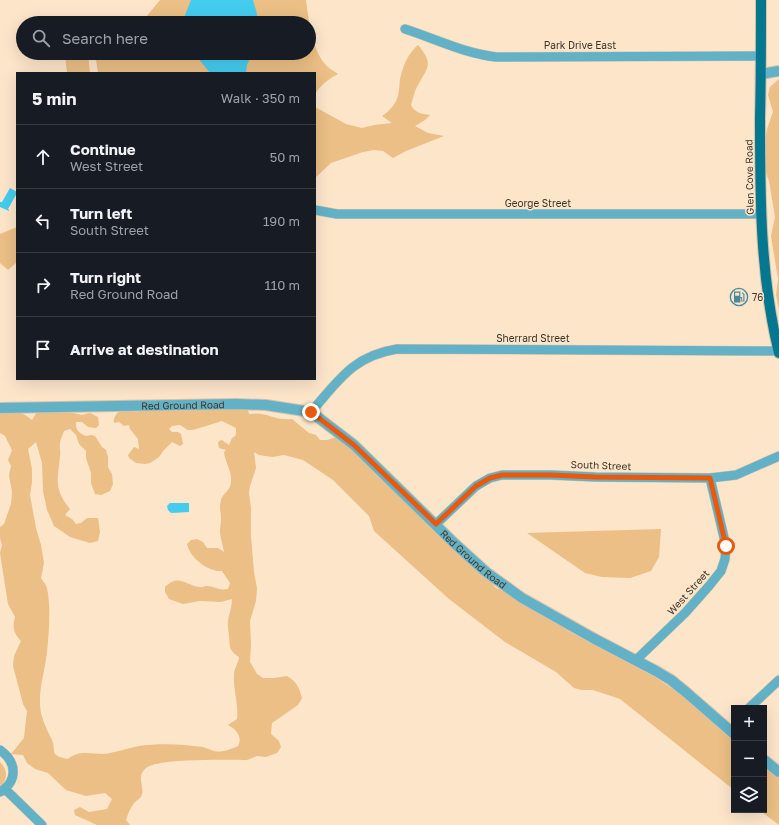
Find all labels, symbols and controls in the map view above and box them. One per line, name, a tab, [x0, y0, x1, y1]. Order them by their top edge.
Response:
search box	[16, 16, 316, 60]
icon: search	[30, 27, 52, 49]
text: Search here	[62, 29, 148, 47]
street label: Park Drive East	[544, 39, 616, 51]
text: 5 min	[32, 88, 76, 109]
text: Walk · 350 m	[221, 90, 300, 106]
street label: Glen Cove Road	[742, 139, 756, 215]
text: Continue	[70, 140, 136, 158]
icon: ahead	[32, 146, 54, 168]
text: 50 m	[270, 149, 300, 165]
text: West Street	[70, 158, 143, 174]
street label: George Street	[505, 197, 571, 209]
text: Turn left	[70, 204, 132, 222]
icon: left	[32, 210, 54, 232]
text: 190 m	[263, 213, 300, 229]
text: South Street	[70, 222, 149, 238]
text: Turn right	[70, 268, 141, 286]
icon: right	[32, 274, 54, 296]
text: 110 m	[265, 277, 300, 293]
text: Red Ground Road	[70, 286, 178, 302]
fuel station icon: 76	[729, 287, 749, 307]
place label: 76	[752, 291, 763, 303]
street label: Sherrard Street	[496, 332, 570, 344]
icon: arrive	[32, 338, 54, 360]
text: Arrive at destination	[70, 340, 219, 358]
street label: Red Ground Road	[141, 398, 225, 412]
route end	[302, 403, 320, 421]
street label: South Street	[570, 458, 632, 472]
street label: Red Ground Road	[438, 527, 509, 591]
route start	[717, 537, 735, 555]
street label: West Street	[665, 567, 711, 617]
map controls	[731, 705, 767, 813]
button: +	[731, 705, 767, 741]
button: −	[731, 741, 767, 777]
button: layers	[731, 777, 767, 813]

